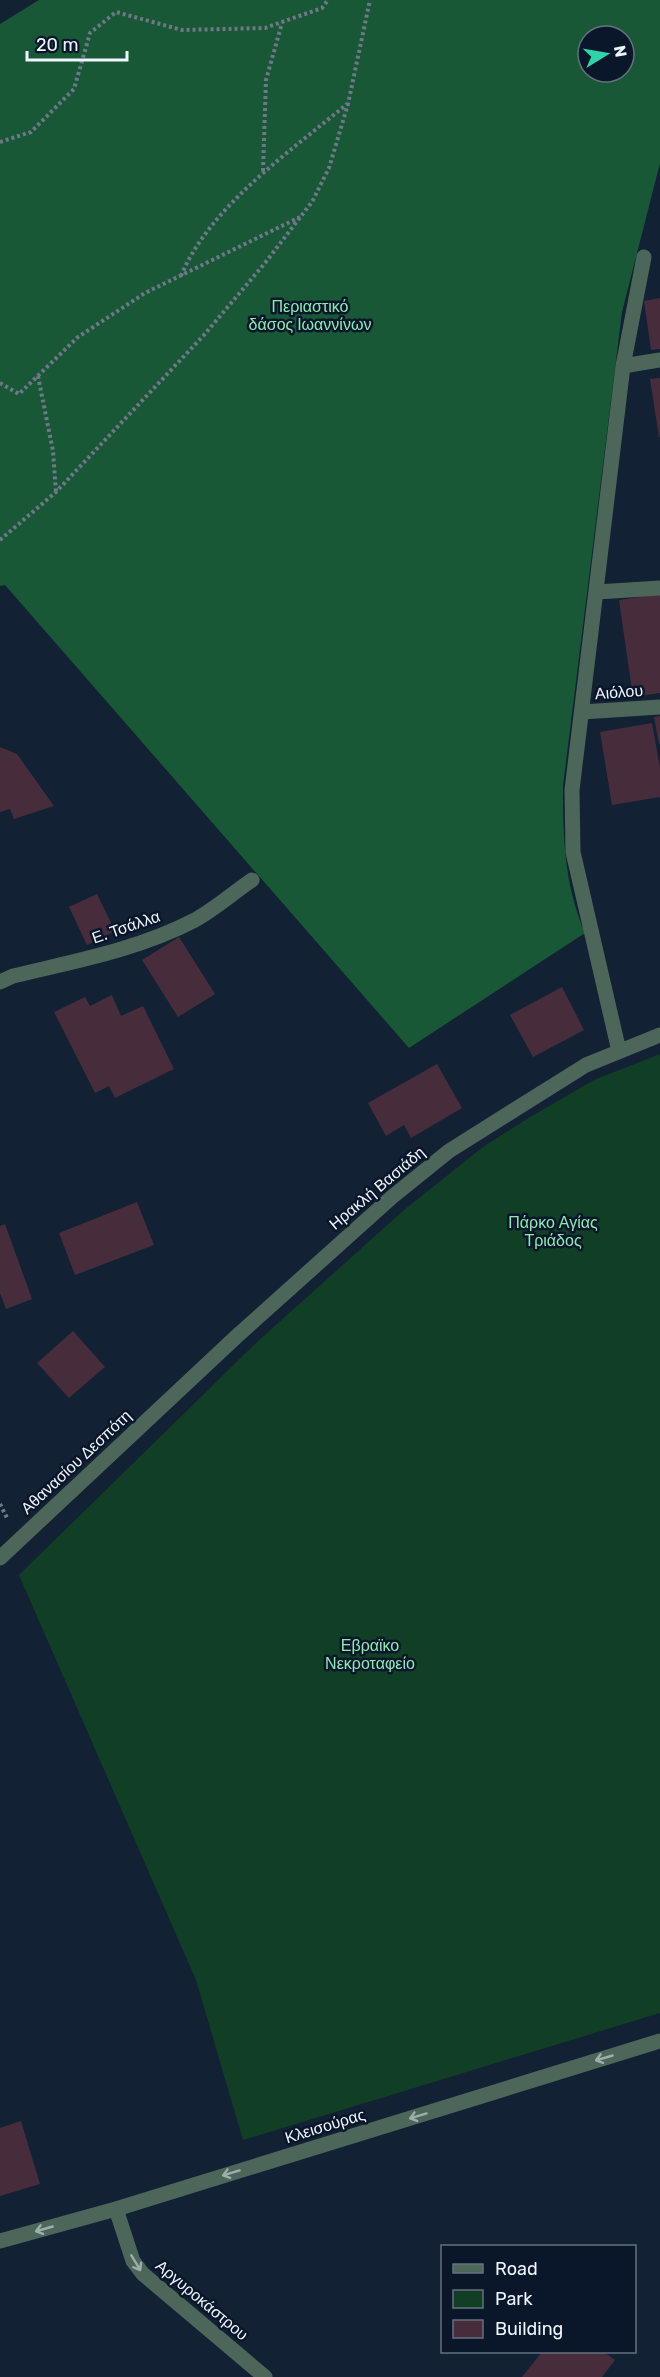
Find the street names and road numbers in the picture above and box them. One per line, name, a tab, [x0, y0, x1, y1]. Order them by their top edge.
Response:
street label: Αιόλου	[594, 681, 644, 703]
street label: Ε. Τσάλλα	[89, 906, 163, 948]
street label: Ηρακλή Βασιάδη	[325, 1142, 429, 1234]
street label: Αθανασίου Δεσπότη	[17, 1406, 135, 1518]
street label: Κλεισούρας	[283, 2105, 368, 2147]
street label: Αργυροκάστρου	[152, 2256, 252, 2344]

